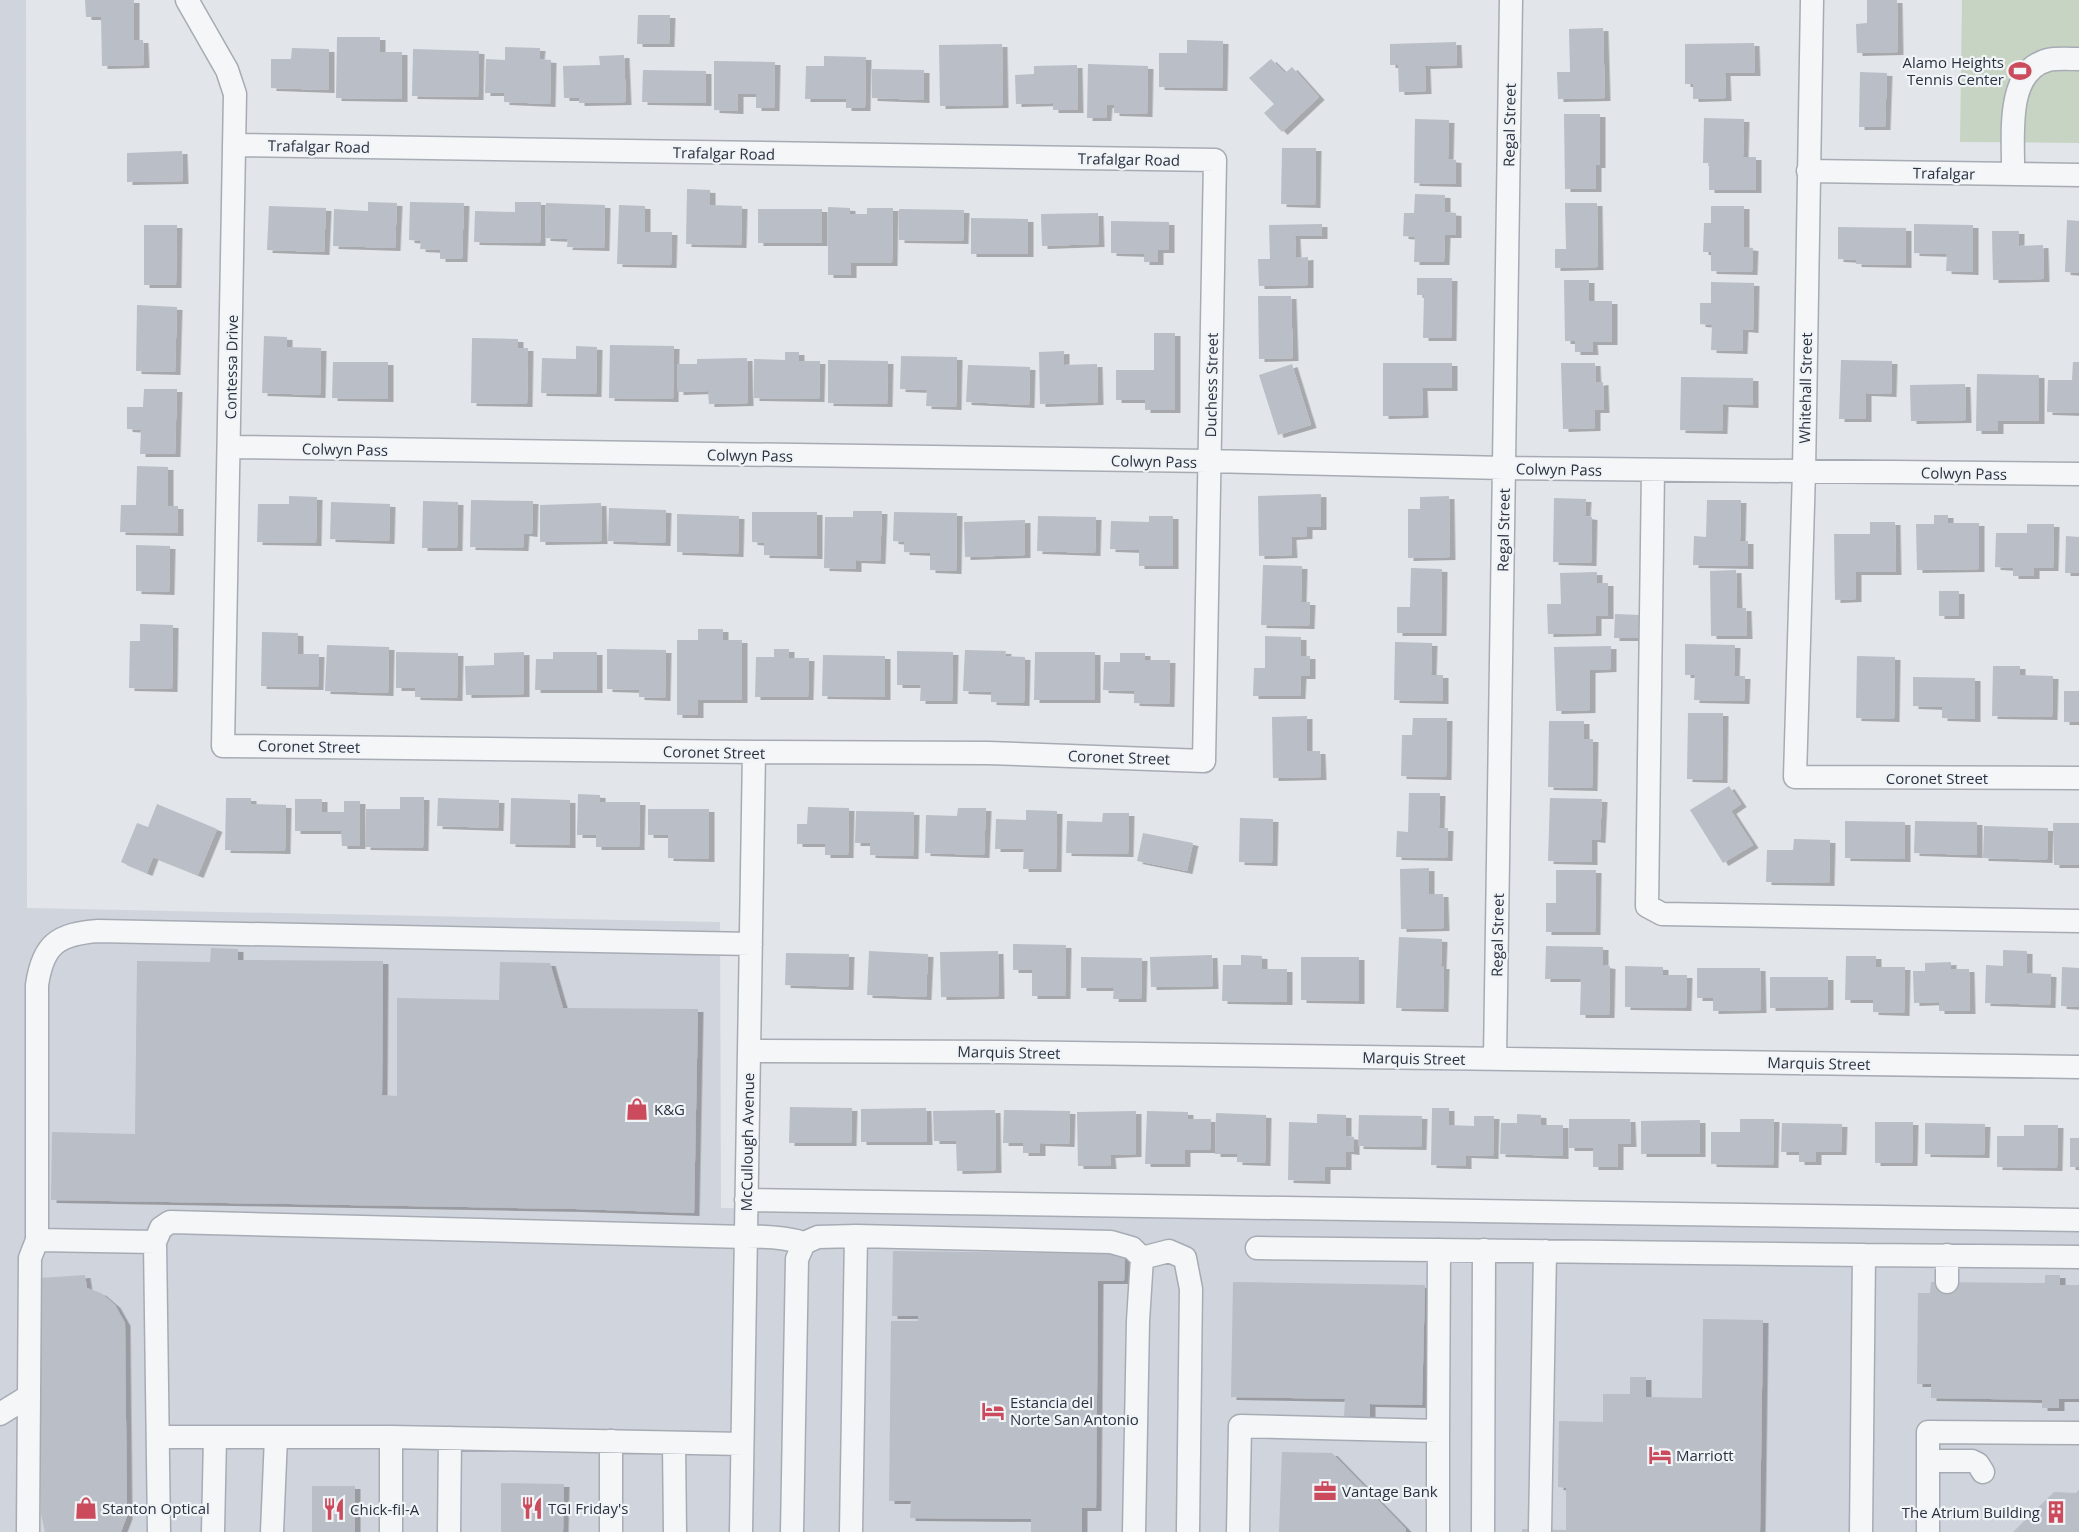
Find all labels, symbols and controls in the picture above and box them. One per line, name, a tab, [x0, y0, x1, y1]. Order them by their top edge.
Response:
place label: Alamo Heights Tennis Center	[1902, 52, 2004, 89]
sports icon: Alamo Heights Tennis Center	[2007, 58, 2033, 84]
street label: Regal Street	[1498, 83, 1520, 167]
street label: Trafalgar Road	[268, 135, 370, 157]
street label: Trafalgar Road	[673, 142, 775, 164]
street label: Trafalgar Road	[1078, 148, 1180, 170]
street label: Trafalgar	[1913, 162, 1975, 184]
street label: Contessa Drive	[220, 314, 242, 420]
street label: Duchess Street	[1200, 332, 1222, 438]
street label: Whitehall Street	[1794, 332, 1816, 444]
street label: Colwyn Pass	[302, 438, 388, 460]
street label: Colwyn Pass	[707, 444, 793, 466]
street label: Colwyn Pass	[1111, 450, 1197, 472]
street label: Colwyn Pass	[1516, 458, 1602, 480]
street label: Colwyn Pass	[1921, 462, 2007, 484]
street label: Regal Street	[1492, 488, 1514, 572]
street label: Coronet Street	[258, 735, 360, 757]
street label: Coronet Street	[663, 741, 765, 763]
street label: Coronet Street	[1067, 745, 1171, 769]
street label: Coronet Street	[1886, 768, 1988, 788]
street label: Regal Street	[1486, 893, 1508, 977]
street label: Marquis Street	[957, 1041, 1061, 1063]
street label: Marquis Street	[1362, 1047, 1466, 1069]
street label: Marquis Street	[1767, 1052, 1871, 1074]
street label: McCullough Avenue	[736, 1073, 758, 1211]
shop icon: K&G	[624, 1096, 650, 1122]
place label: K&G	[654, 1099, 685, 1119]
place label: Estancia del Norte San Antonio	[1010, 1392, 1139, 1429]
hotel icon: Estancia del Norte San Antonio	[980, 1398, 1006, 1424]
hotel icon: Marriott	[1647, 1442, 1673, 1468]
place label: Marriott	[1676, 1445, 1734, 1465]
office icon: Vantage Bank	[1312, 1478, 1338, 1504]
place label: Vantage Bank	[1342, 1481, 1438, 1501]
shop icon: Stanton Optical	[73, 1495, 99, 1521]
restaurant icon: TGI Friday's	[519, 1495, 545, 1521]
restaurant icon: Chick-fil-A	[321, 1496, 347, 1522]
place label: Stanton Optical	[102, 1498, 210, 1518]
place label: TGI Friday's	[548, 1498, 628, 1518]
place label: Chick-fil-A	[350, 1499, 420, 1519]
building icon: The Atrium Building	[2043, 1499, 2069, 1525]
place label: The Atrium Building	[1902, 1502, 2040, 1522]

